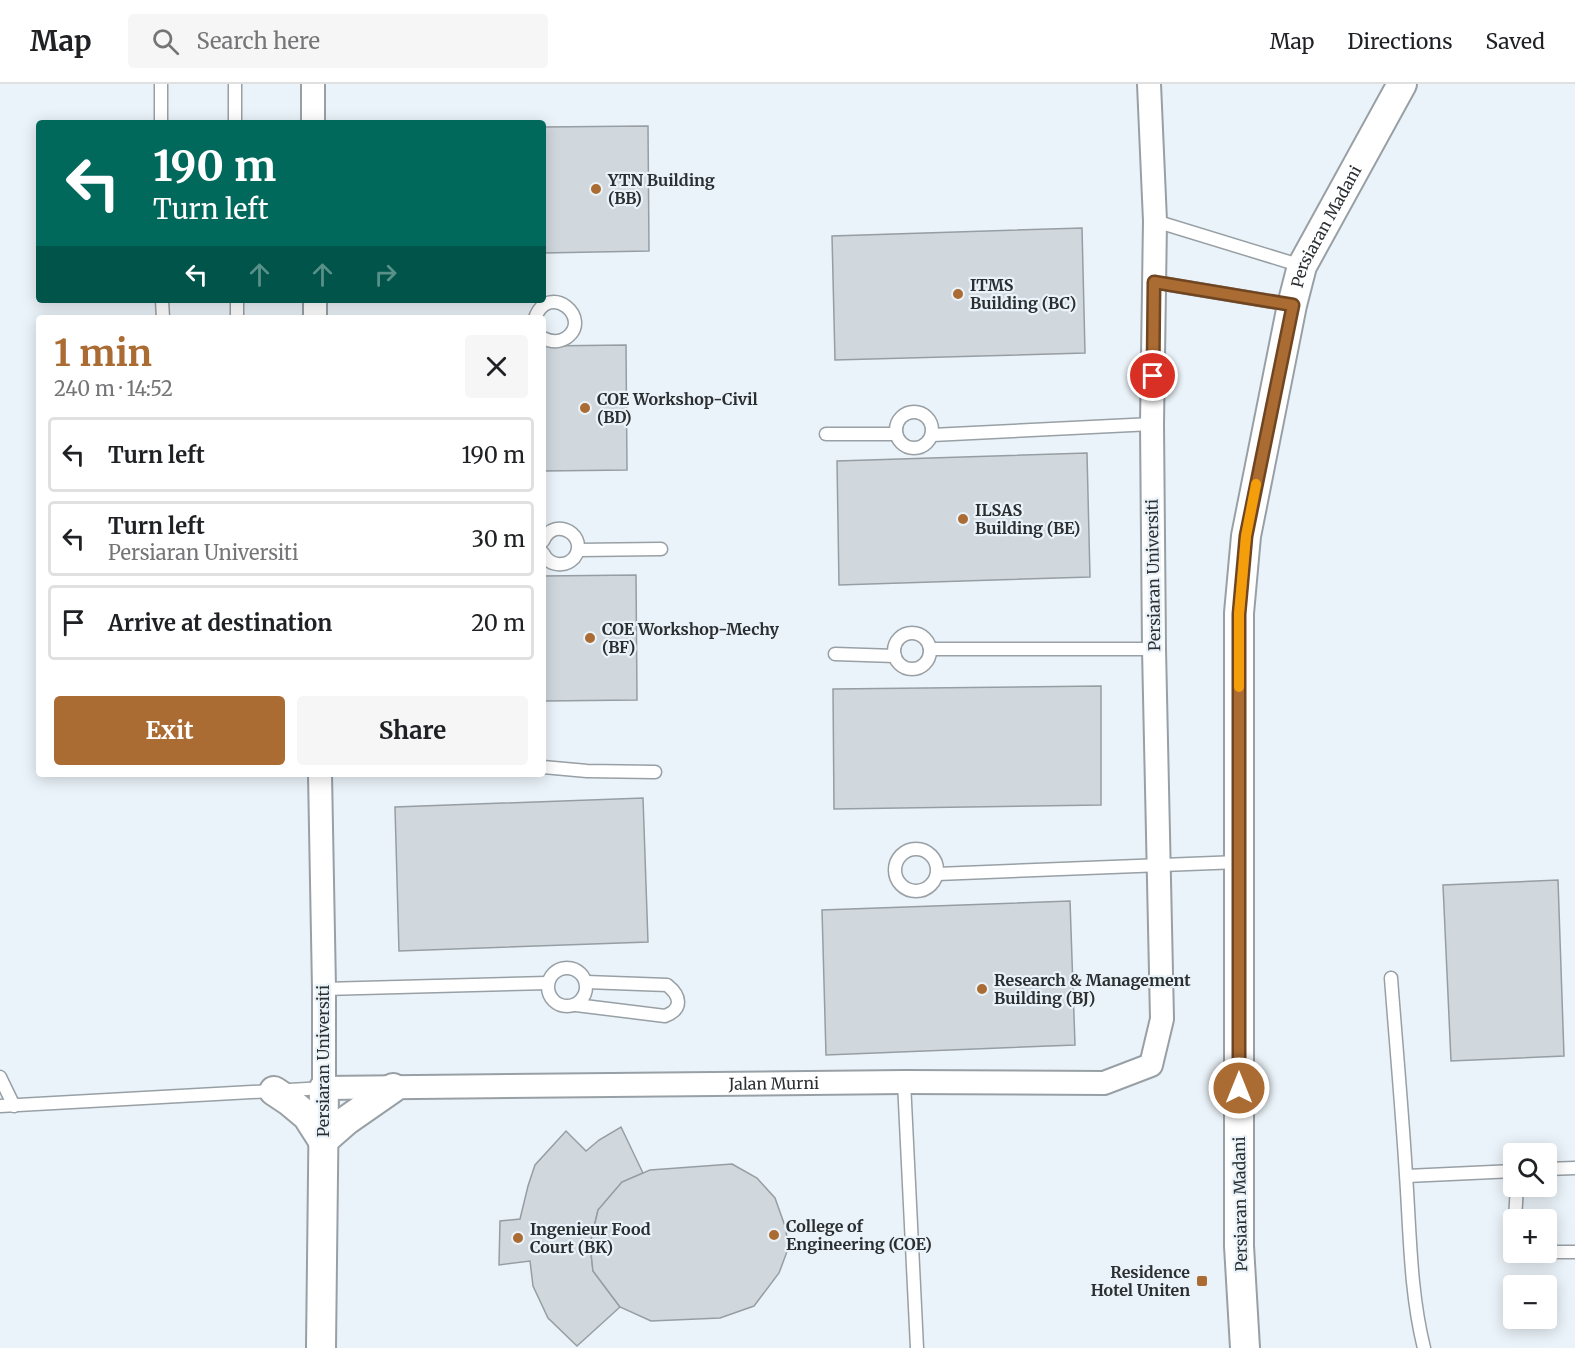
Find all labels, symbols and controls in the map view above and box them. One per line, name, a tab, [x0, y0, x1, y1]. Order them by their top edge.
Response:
search box	[128, 14, 548, 68]
text: Map	[30, 23, 92, 59]
icon: search	[149, 25, 182, 58]
text: Search here	[197, 27, 320, 55]
text: Map	[1270, 28, 1314, 55]
text: Directions	[1347, 28, 1452, 55]
text: Saved	[1485, 28, 1545, 55]
text: 190 m	[153, 140, 276, 192]
icon: left	[54, 144, 132, 222]
street label: Persiaran Madani	[1287, 162, 1365, 290]
place label: YTN Building (BB)	[607, 170, 715, 208]
marker: YTN Building (BB)	[589, 182, 603, 196]
text: Turn left	[153, 192, 268, 226]
icon: left	[180, 258, 213, 291]
icon: ahead	[243, 258, 276, 291]
icon: ahead	[306, 258, 339, 291]
icon: right	[369, 258, 402, 291]
place label: ITMS Building (BC)	[970, 275, 1076, 313]
marker: ITMS Building (BC)	[951, 287, 965, 301]
text: 1 min	[54, 331, 152, 376]
button: close	[465, 335, 528, 398]
pin	[1127, 350, 1178, 401]
icon: arrive	[1136, 359, 1169, 392]
text: 240 m · 14:52	[54, 376, 173, 401]
place label: COE Workshop-Civil (BD)	[597, 389, 758, 427]
marker: COE Workshop-Civil (BD)	[578, 401, 592, 415]
icon: left	[57, 438, 90, 471]
text: Turn left	[108, 441, 205, 469]
text: 190 m	[462, 441, 525, 469]
street label: Persiaran Universiti	[1142, 499, 1164, 651]
place label: ILSAS Building (BE)	[975, 500, 1080, 538]
text: Turn left	[108, 512, 205, 540]
marker: ILSAS Building (BE)	[956, 512, 970, 526]
icon: left	[57, 522, 90, 555]
text: 30 m	[471, 525, 525, 553]
text: Persiaran Universiti	[108, 540, 298, 565]
icon: arrive	[57, 606, 90, 639]
text: Arrive at destination	[108, 609, 332, 637]
text: 20 m	[471, 609, 525, 637]
place label: COE Workshop-Mechy (BF)	[602, 619, 780, 657]
marker: COE Workshop-Mechy (BF)	[583, 631, 597, 645]
button: Exit	[54, 696, 285, 765]
button: Share	[297, 696, 528, 765]
place label: Research & Management Building (BJ)	[994, 970, 1191, 1008]
marker: Research & Management Building (BJ)	[975, 982, 989, 996]
street label: Persiaran Universiti	[313, 985, 333, 1137]
position arrow	[1207, 1056, 1271, 1120]
street label: Jalan Murni	[728, 1073, 819, 1094]
street label: Persiaran Madani	[1229, 1136, 1251, 1272]
map controls	[1503, 1143, 1557, 1329]
button: search	[1503, 1143, 1557, 1197]
button: +	[1503, 1209, 1557, 1263]
place label: College of Engineering (COE)	[786, 1216, 932, 1254]
place label: Ingenieur Food Court (BK)	[530, 1219, 651, 1257]
marker: College of Engineering (COE)	[767, 1228, 781, 1242]
marker: Ingenieur Food Court (BK)	[511, 1231, 525, 1245]
place label: Residence Hotel Uniten	[1091, 1262, 1190, 1300]
marker: Residence Hotel Uniten	[1195, 1274, 1209, 1288]
button: −	[1503, 1275, 1557, 1329]

